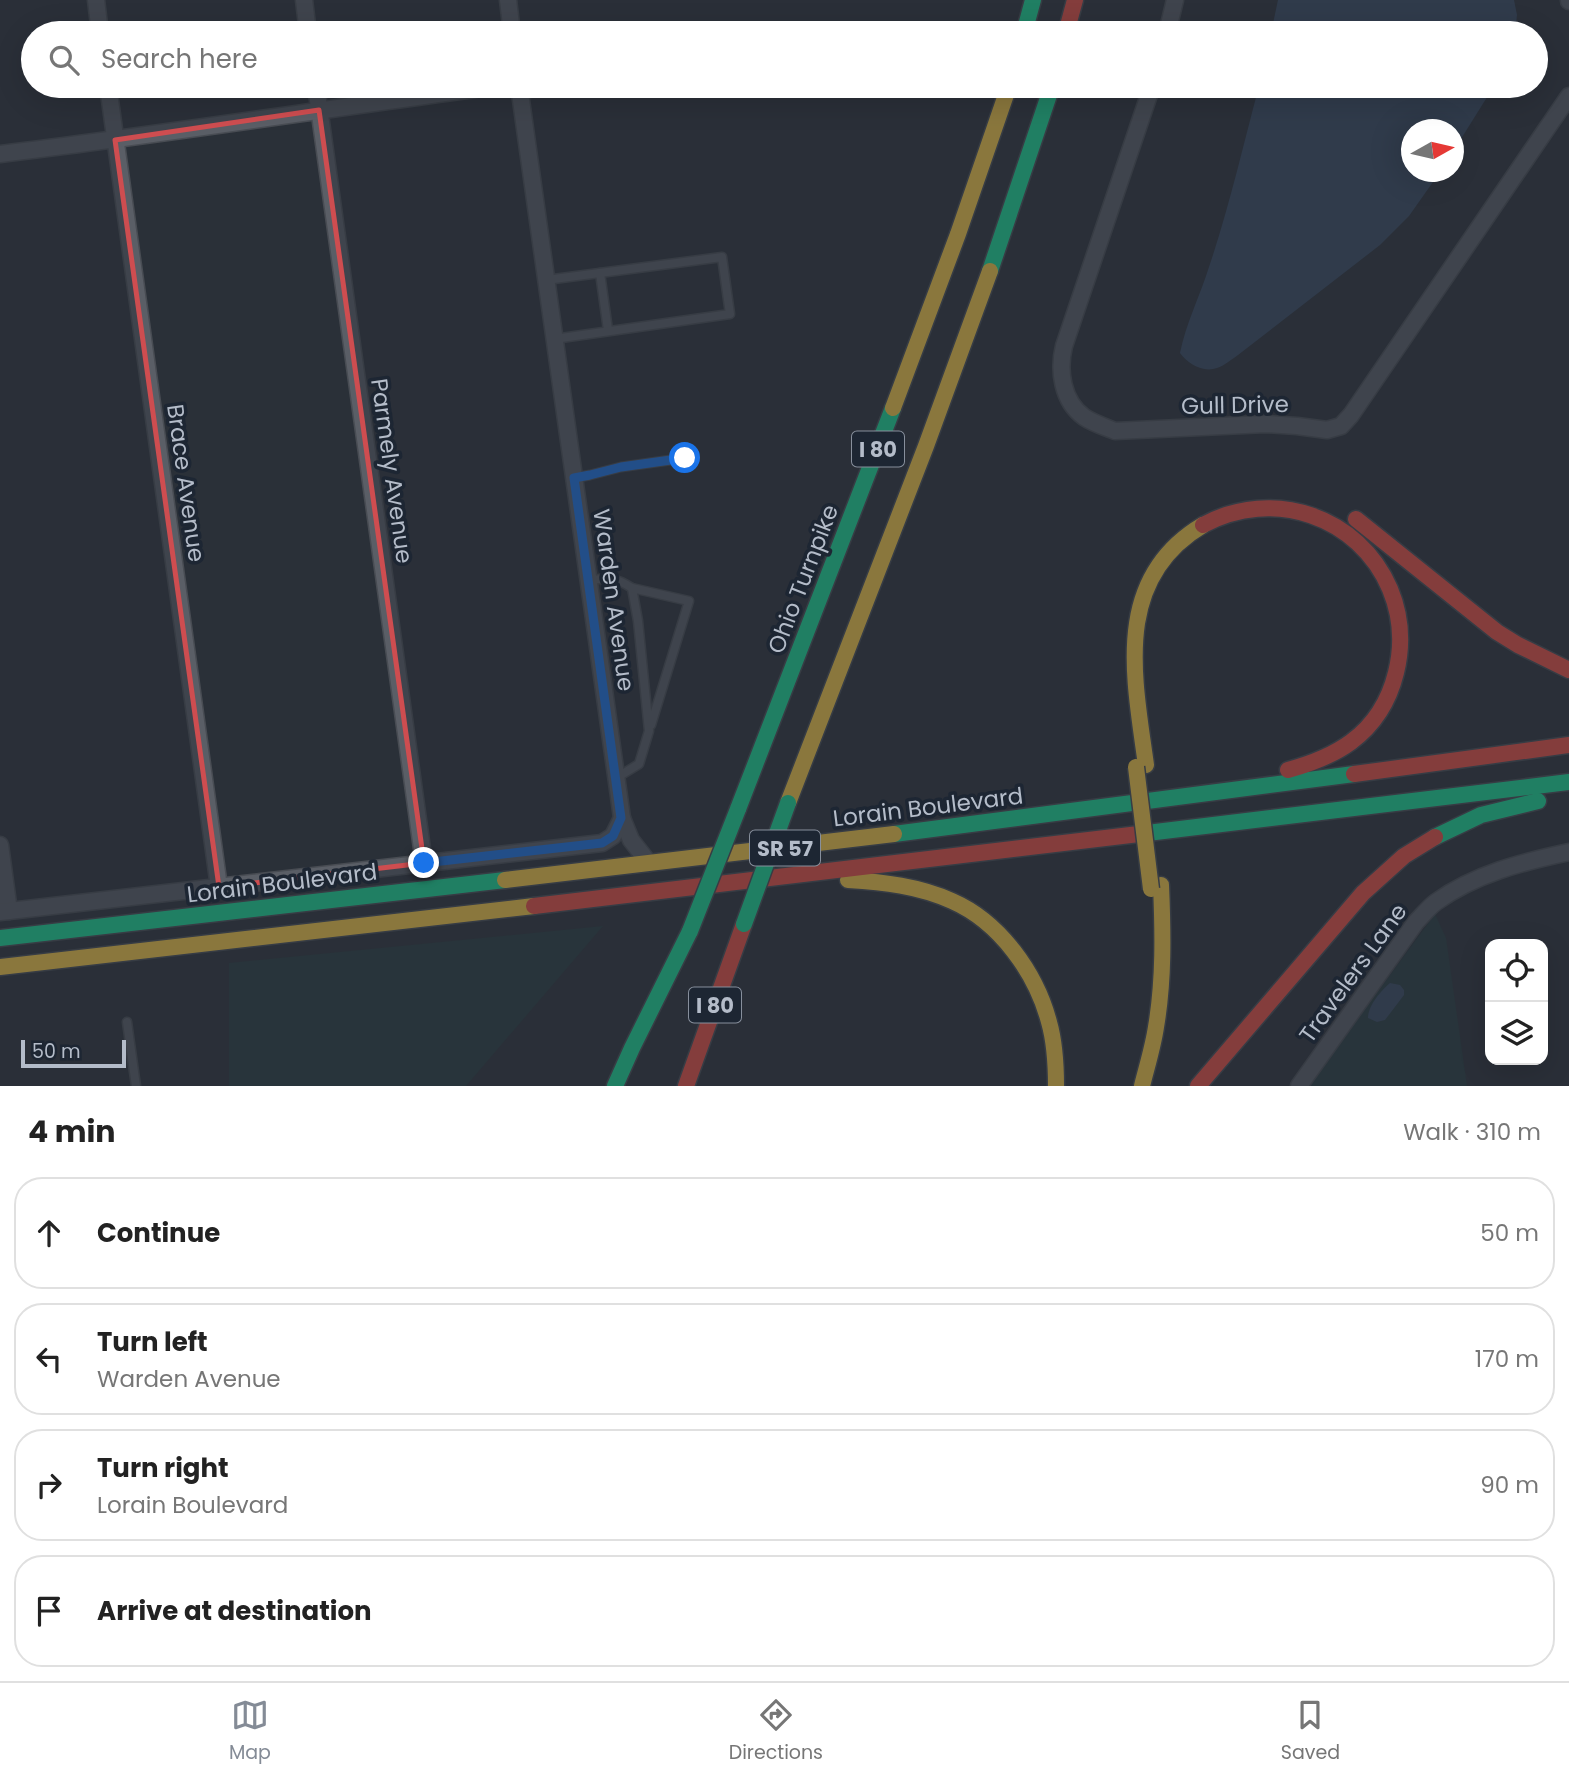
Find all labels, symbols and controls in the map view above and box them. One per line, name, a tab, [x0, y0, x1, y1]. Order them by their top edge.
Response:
search box	[21, 21, 1548, 98]
icon: search	[45, 41, 83, 79]
text: Search here	[101, 41, 258, 77]
north arrow	[1401, 119, 1464, 182]
street label: Parmely Avenue	[363, 376, 421, 566]
street label: Gull Drive	[1181, 388, 1289, 422]
street label: Brace Avenue	[159, 402, 213, 564]
road number: I 80	[852, 432, 904, 466]
route start	[669, 442, 700, 473]
street label: Ohio Turnpike	[760, 500, 846, 658]
street label: Warden Avenue	[585, 507, 643, 693]
street label: Lorain Boulevard	[831, 779, 1025, 835]
road number: SR 57	[750, 830, 820, 866]
route end	[408, 847, 439, 878]
street label: Lorain Boulevard	[185, 855, 379, 911]
street label: Travelers Lane	[1292, 897, 1414, 1049]
map controls	[1485, 939, 1548, 1065]
button: locate	[1485, 939, 1548, 1002]
road number: I 80	[689, 988, 741, 1023]
button: layers	[1485, 1002, 1548, 1065]
scale bar	[21, 1037, 126, 1069]
text: 50 m	[32, 1038, 81, 1065]
text: 4 min	[28, 1110, 116, 1153]
text: Walk · 310 m	[1403, 1116, 1541, 1148]
icon: ahead	[30, 1214, 68, 1252]
text: Continue	[97, 1215, 220, 1251]
text: 50 m	[1480, 1217, 1539, 1249]
text: Turn left	[97, 1324, 208, 1360]
icon: left	[30, 1340, 68, 1378]
text: 170 m	[1475, 1343, 1539, 1375]
text: Warden Avenue	[97, 1363, 281, 1395]
text: Turn right	[97, 1450, 229, 1486]
icon: right	[30, 1466, 68, 1504]
text: 90 m	[1480, 1469, 1539, 1501]
text: Lorain Boulevard	[97, 1489, 288, 1521]
icon: arrive	[30, 1592, 68, 1630]
text: Arrive at destination	[97, 1593, 372, 1629]
tab: Map	[229, 1696, 271, 1767]
tab: Directions	[729, 1696, 823, 1767]
tab: Saved	[1281, 1696, 1340, 1767]

